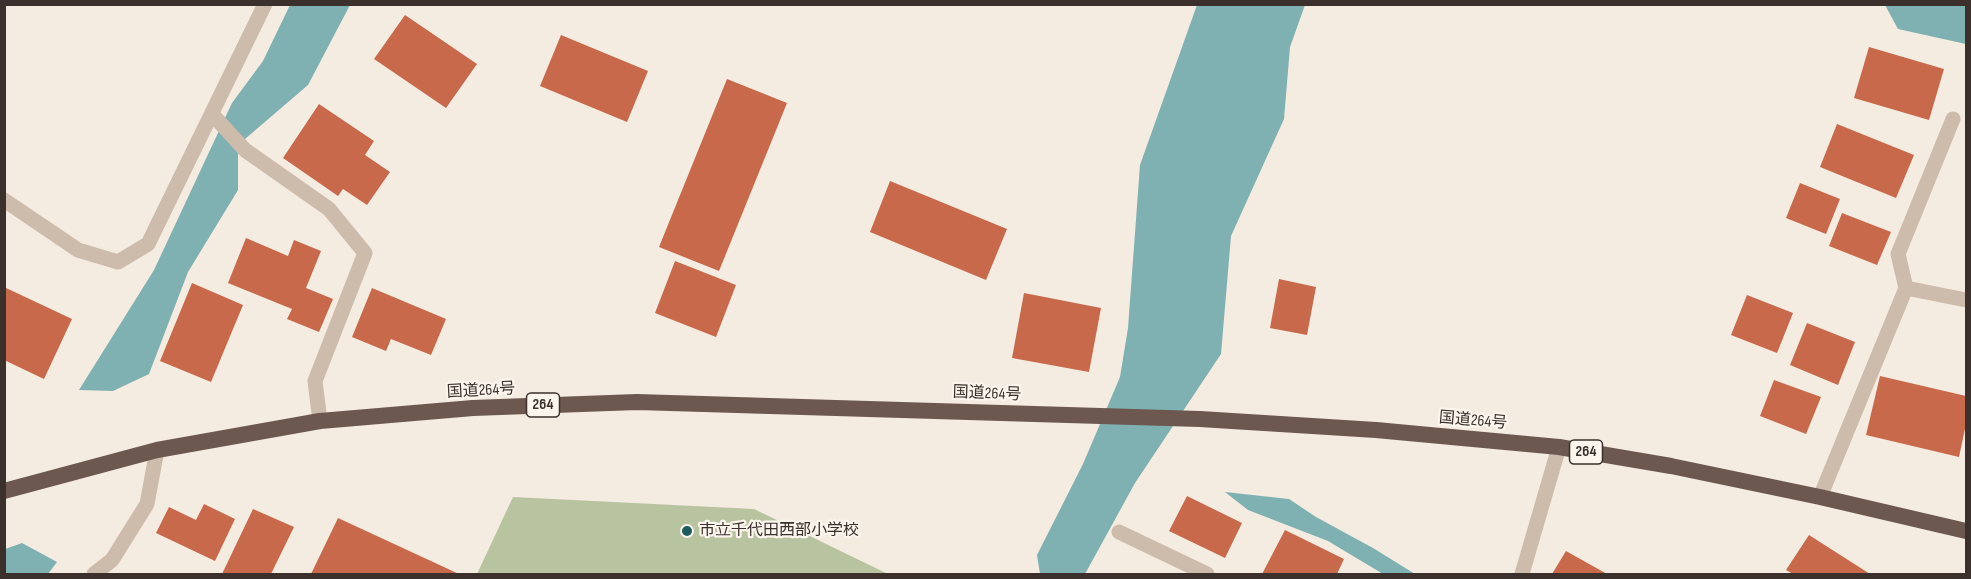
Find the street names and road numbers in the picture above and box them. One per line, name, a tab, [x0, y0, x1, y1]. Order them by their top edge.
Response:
street label: 国道264号	[446, 380, 516, 402]
street label: 国道264号	[952, 383, 1022, 405]
road number: 264	[526, 393, 560, 417]
street label: 国道264号	[1438, 408, 1508, 434]
road number: 264	[1570, 440, 1602, 464]

